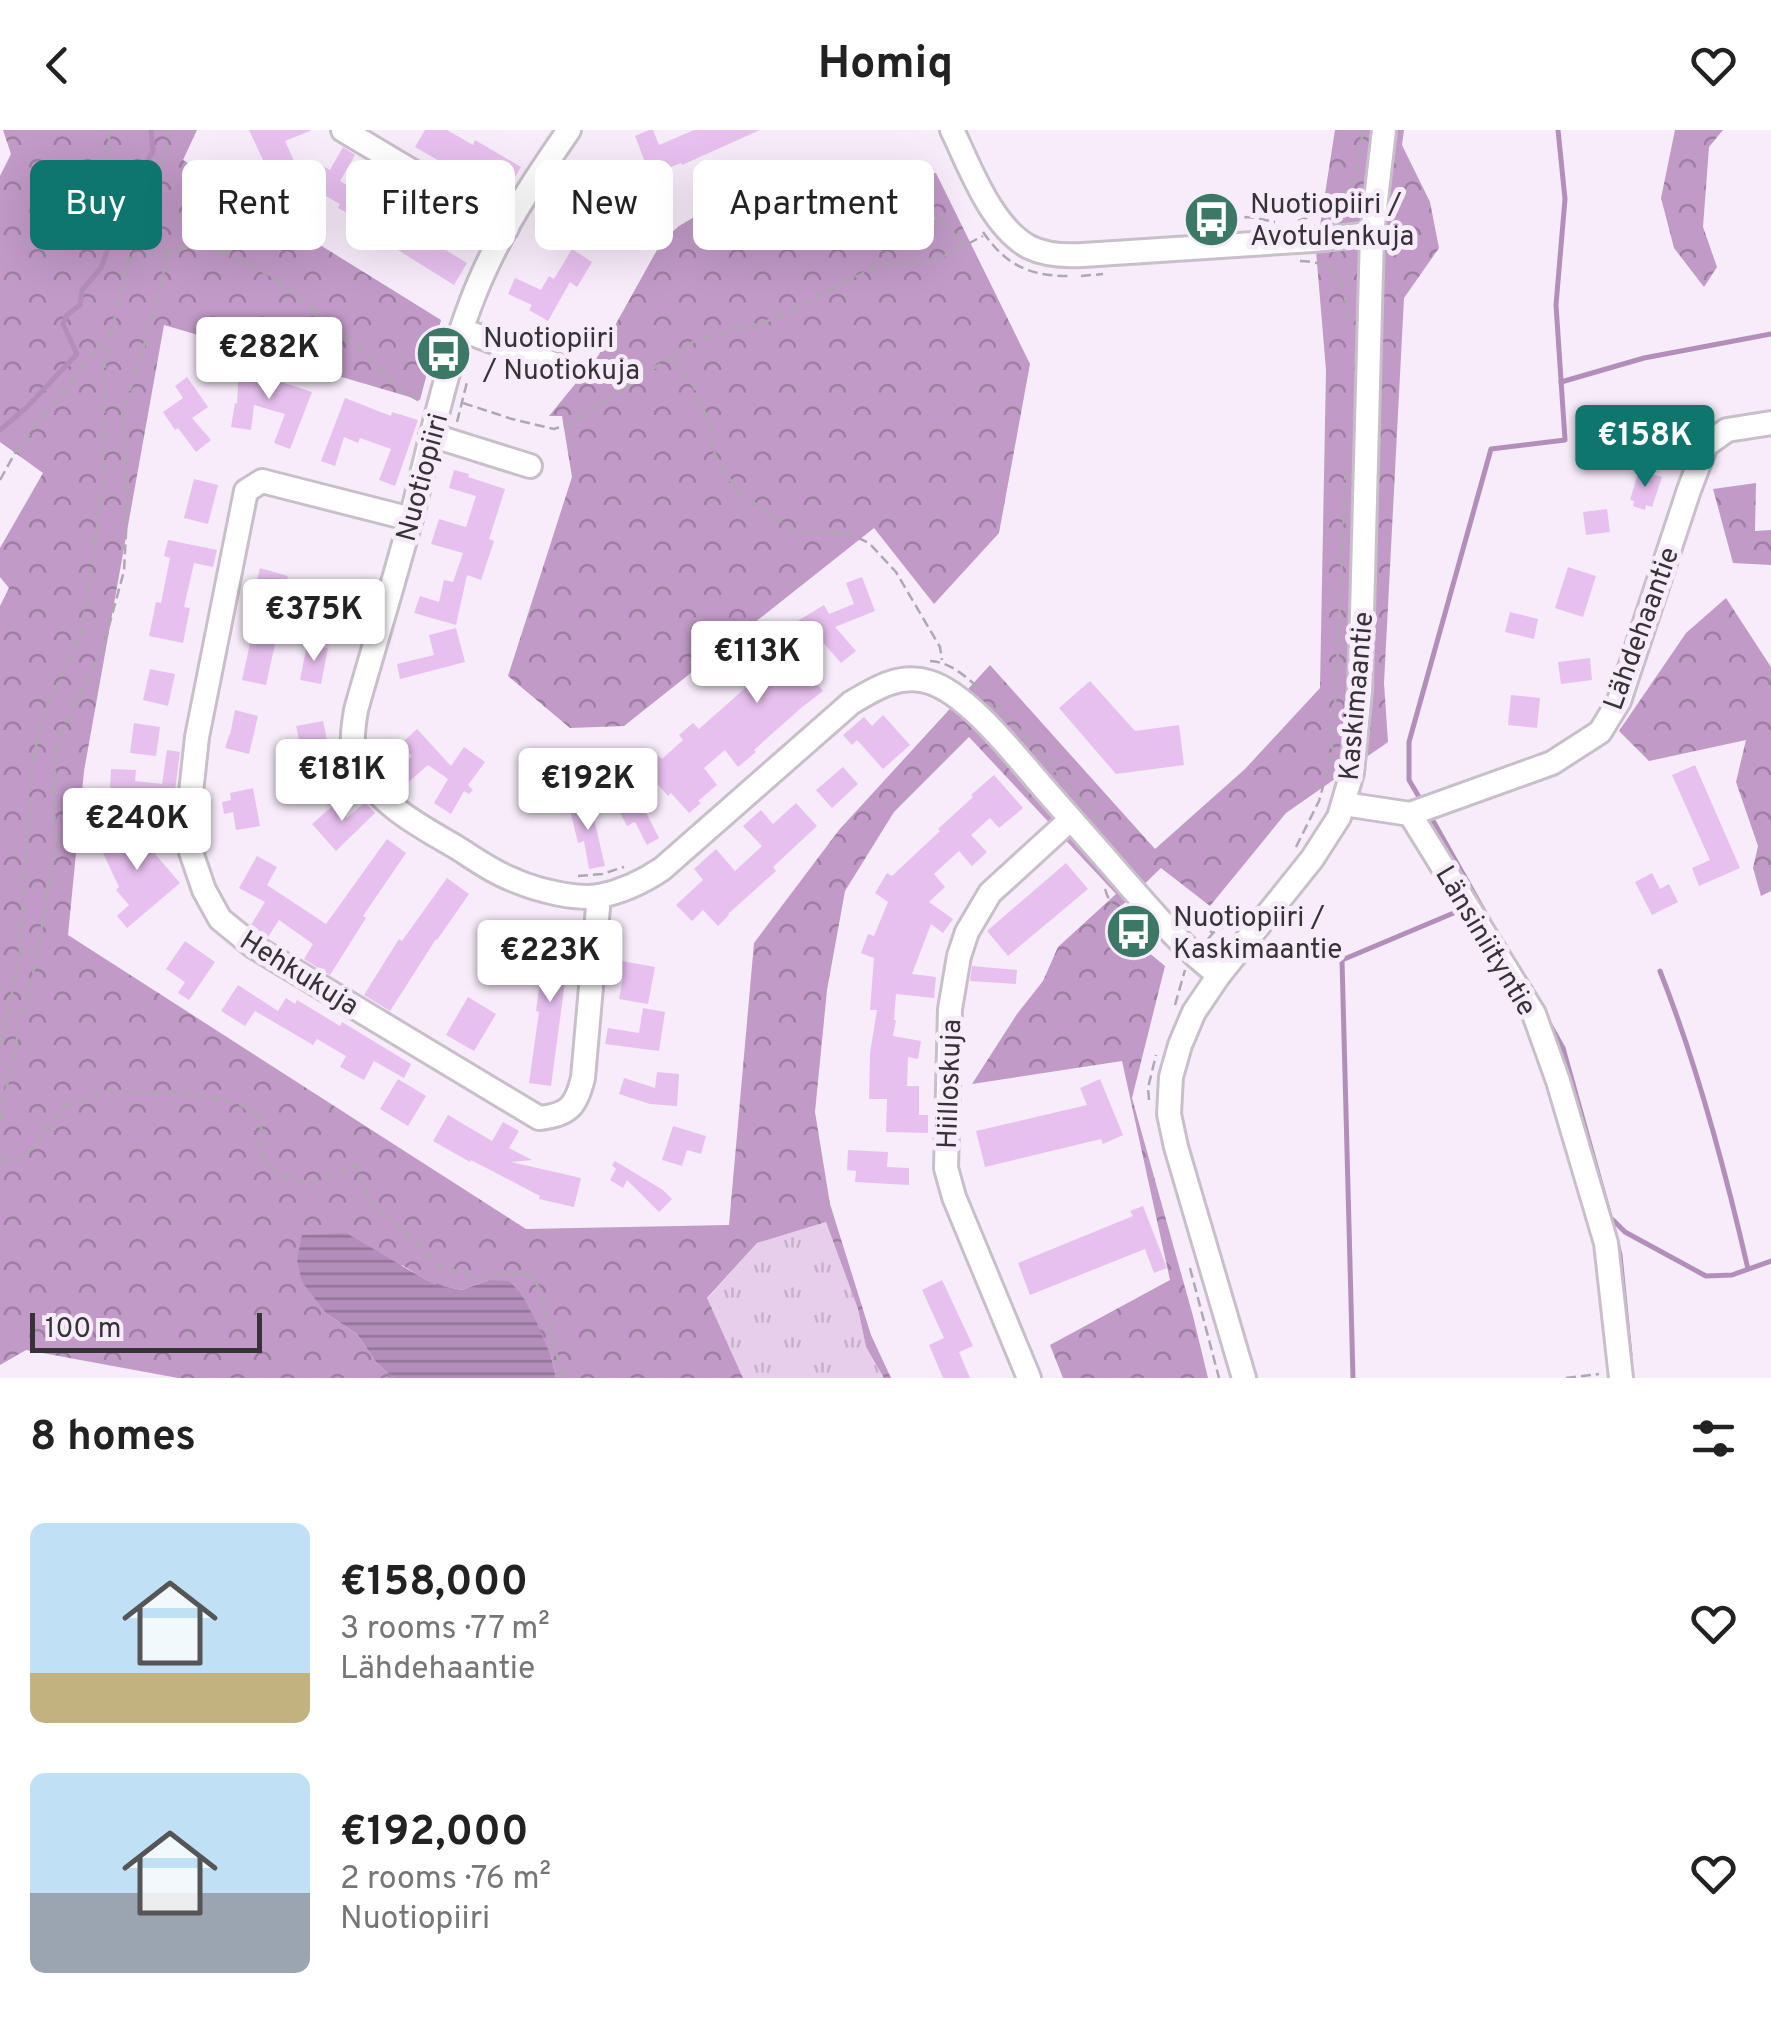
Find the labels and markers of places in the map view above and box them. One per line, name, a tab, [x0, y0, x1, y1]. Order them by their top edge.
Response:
place label: Nuotiopiiri / Avotulenkuja	[1250, 188, 1414, 256]
bus stop icon: Nuotiopiiri / Avotulenkuja	[1181, 189, 1241, 249]
pin: €282K	[199, 317, 339, 402]
place label: Nuotiopiiri / Nuotiokuja	[482, 322, 640, 390]
bus stop icon: Nuotiopiiri / Nuotiokuja	[414, 323, 474, 383]
pin: €158K	[1575, 405, 1715, 490]
pin: €375K	[244, 579, 384, 664]
pin: €113K	[687, 621, 827, 706]
pin: €181K	[272, 739, 412, 824]
pin: €192K	[518, 748, 658, 833]
pin: €240K	[67, 788, 207, 873]
place label: Nuotiopiiri / Kaskimaantie	[1173, 901, 1342, 969]
bus stop icon: Nuotiopiiri / Kaskimaantie	[1104, 902, 1164, 962]
pin: €223K	[480, 920, 620, 1005]

